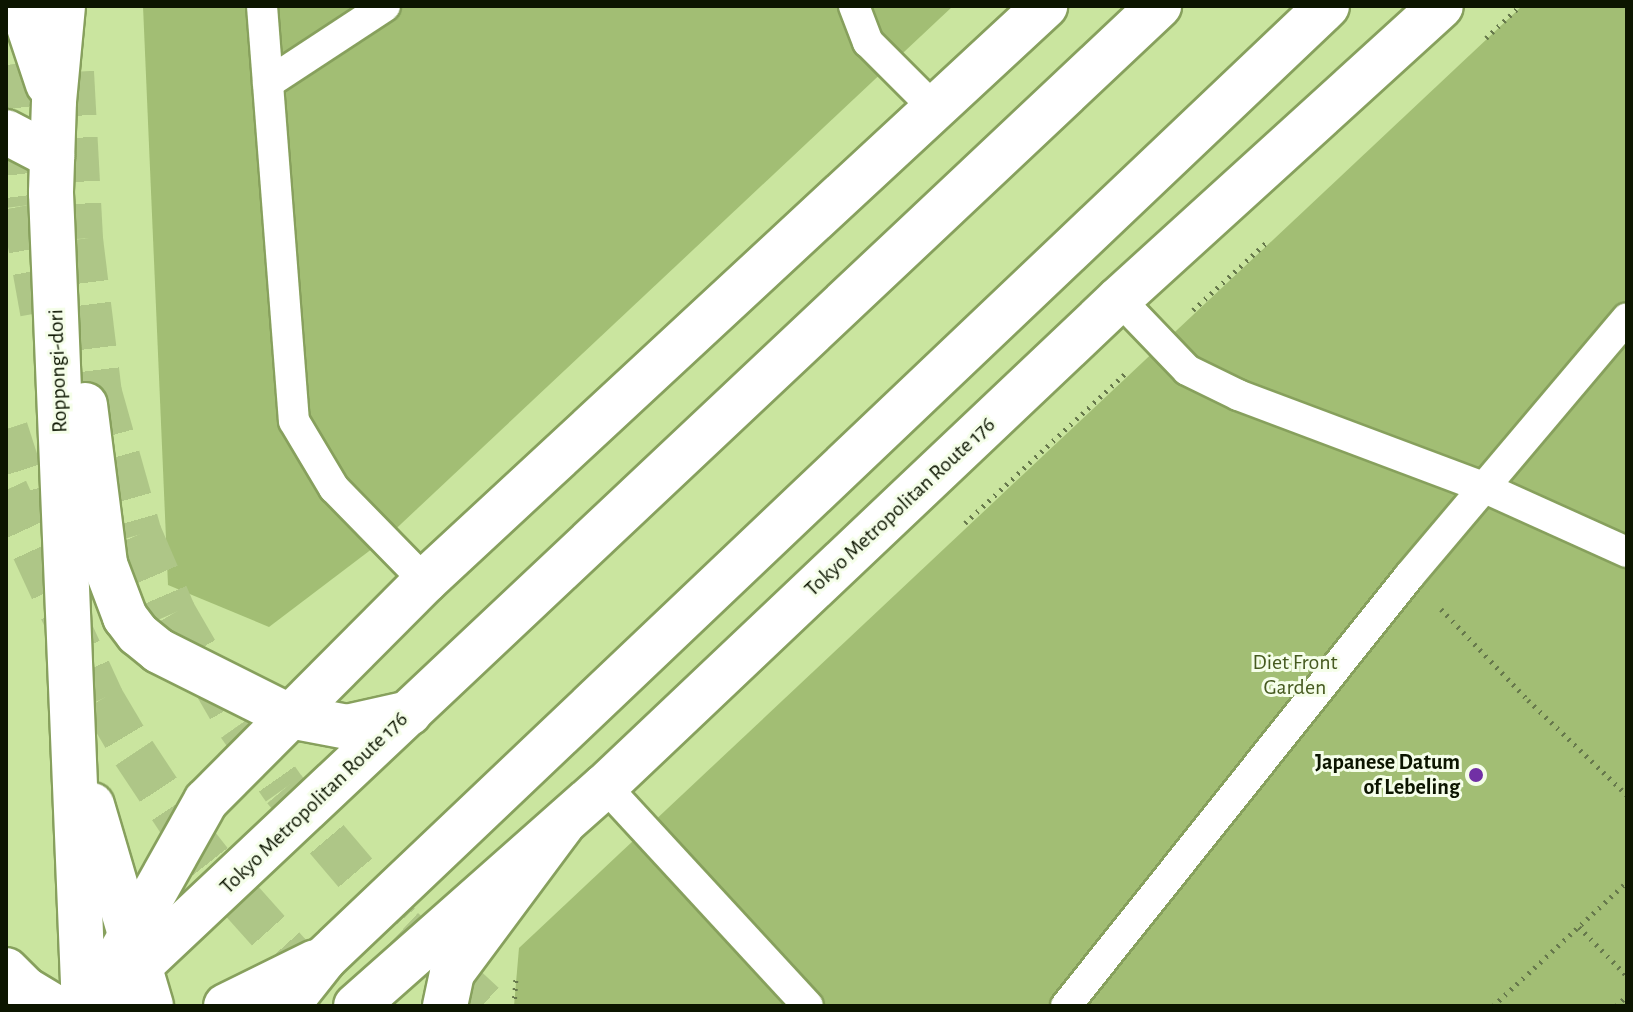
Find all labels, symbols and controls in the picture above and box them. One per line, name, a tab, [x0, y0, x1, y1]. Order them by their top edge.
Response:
street label: Roppongi-dori	[43, 309, 73, 433]
street label: Tokyo Metropolitan Route 176	[799, 412, 1001, 602]
park label: Diet Front Garden	[1252, 649, 1338, 700]
street label: Tokyo Metropolitan Route 176	[214, 706, 414, 900]
place label: Japanese Datum of Lebeling	[1315, 749, 1460, 800]
marker: Japanese Datum of Lebeling	[1467, 766, 1485, 784]

